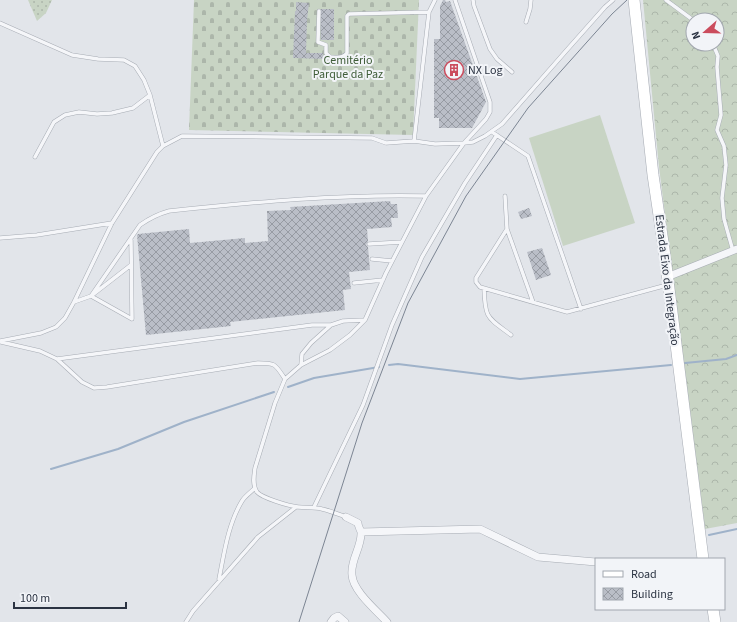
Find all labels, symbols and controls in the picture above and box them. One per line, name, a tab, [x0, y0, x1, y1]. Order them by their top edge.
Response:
north arrow	[685, 12, 725, 52]
text: N	[688, 29, 704, 41]
park label: Cemitério Parque da Paz	[313, 52, 383, 83]
building icon: NX Log	[443, 59, 465, 81]
place label: NX Log	[468, 62, 503, 79]
street label: Estrada Eixo da Integração	[651, 213, 683, 347]
legend	[595, 558, 725, 610]
text: Road	[631, 566, 657, 583]
scale bar	[14, 584, 126, 610]
text: Building	[631, 586, 673, 603]
text: 100 m	[20, 590, 50, 607]

